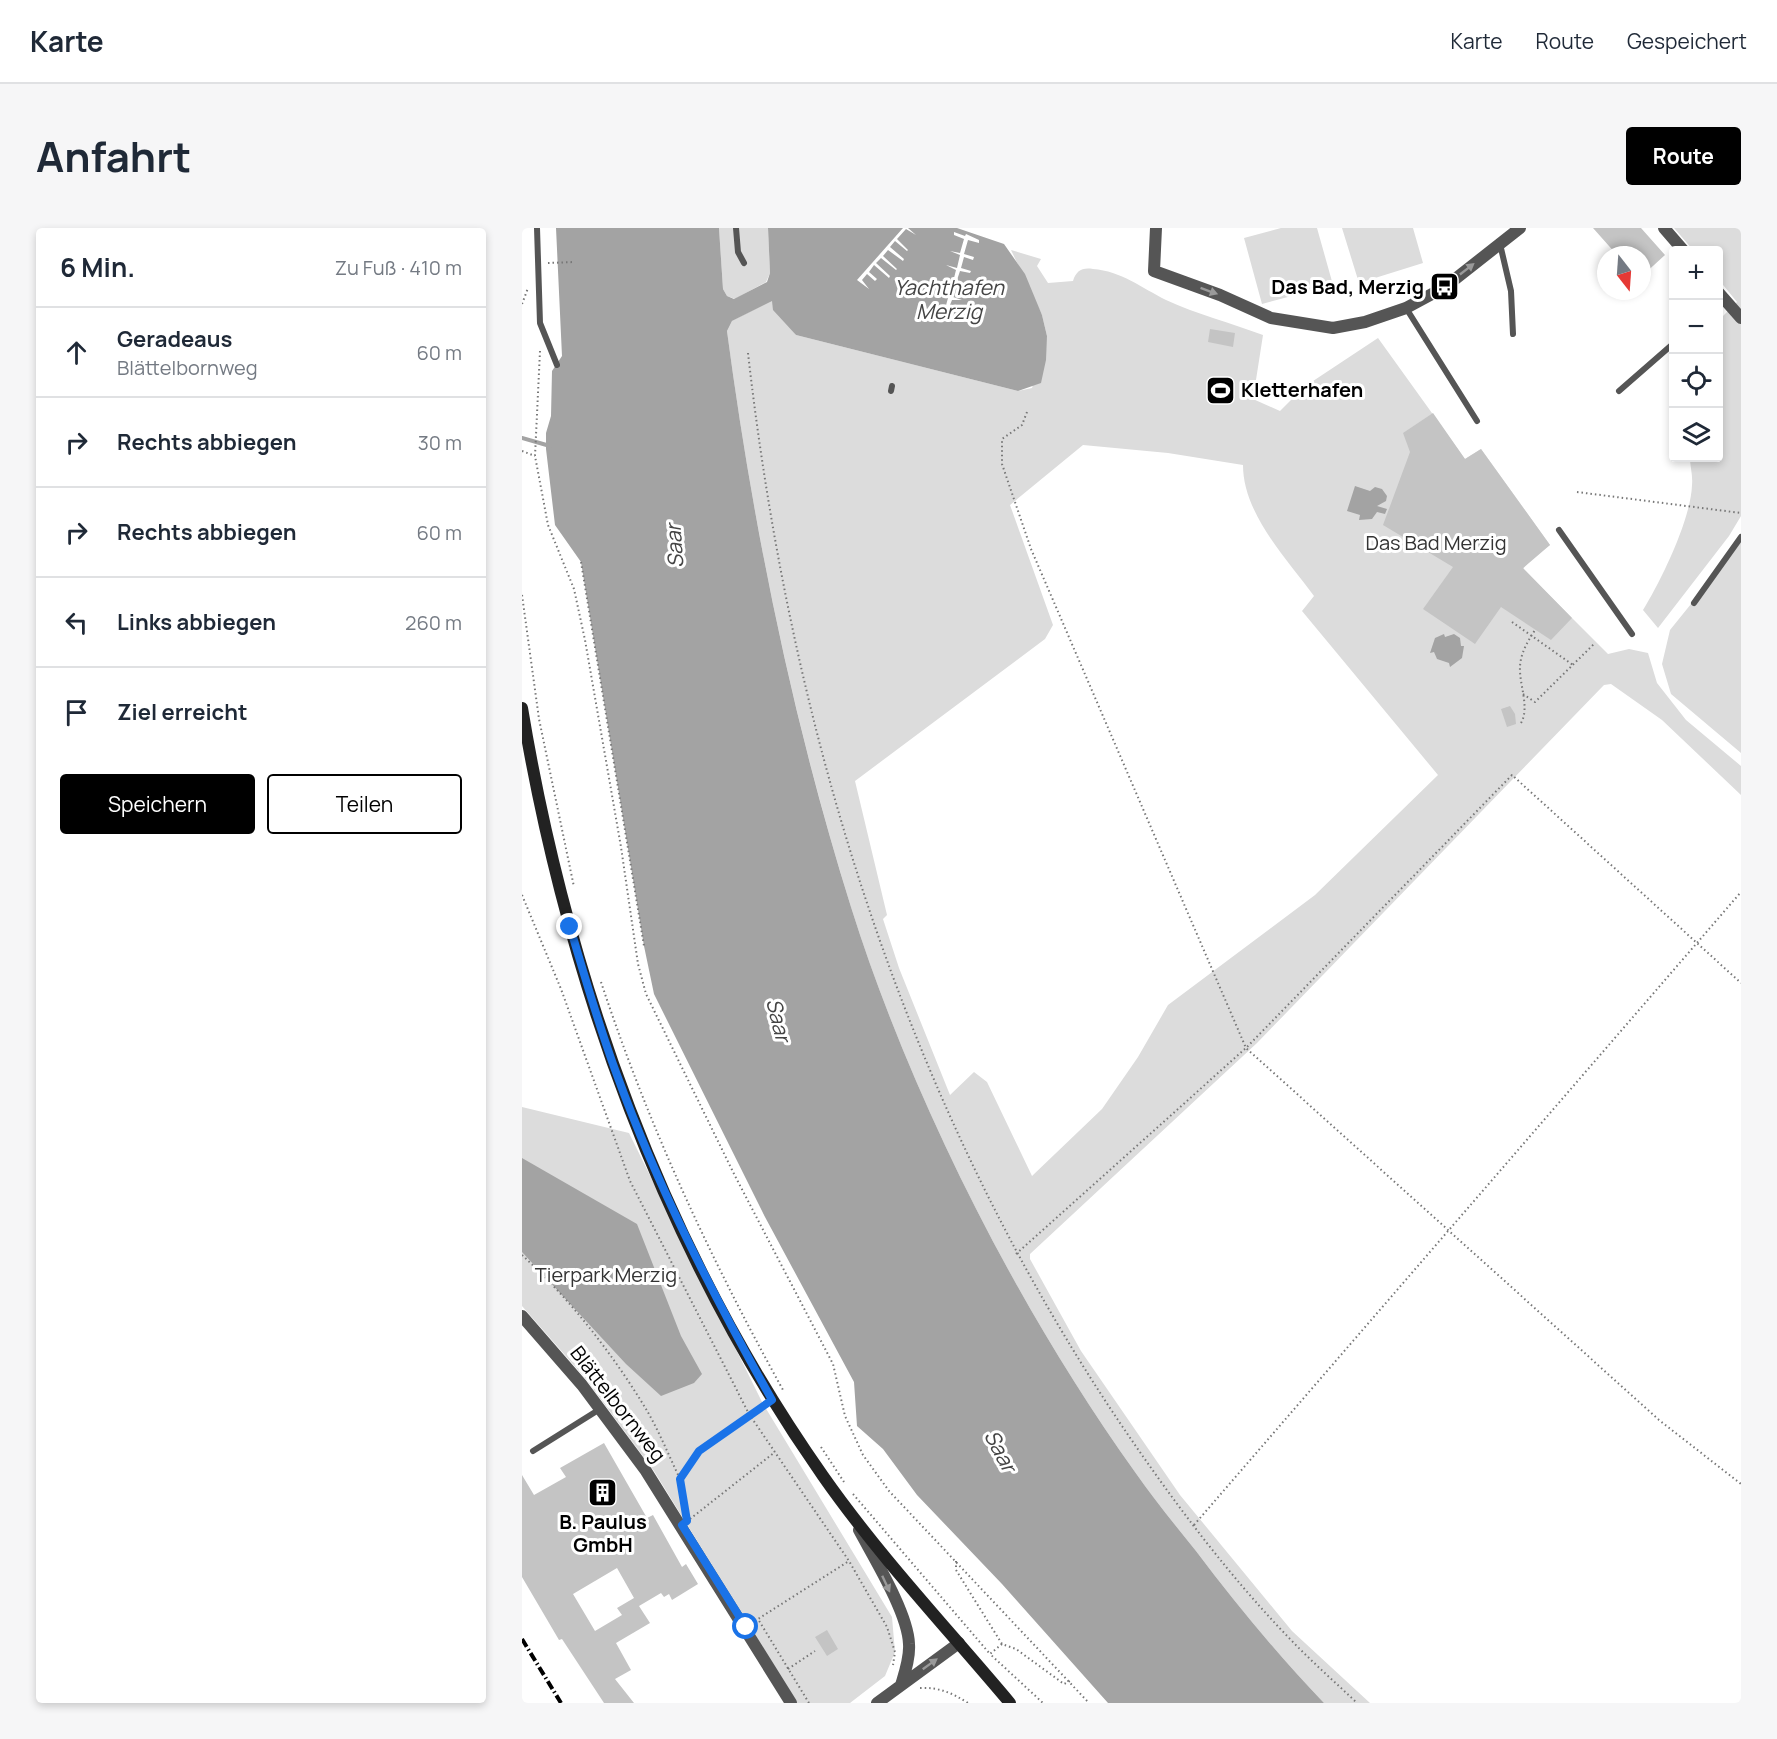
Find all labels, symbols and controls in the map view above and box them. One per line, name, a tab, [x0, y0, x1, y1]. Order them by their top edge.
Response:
text: Karte	[30, 22, 104, 60]
text: Karte	[1451, 27, 1503, 55]
text: Route	[1536, 27, 1594, 55]
text: Gespeichert	[1627, 27, 1747, 55]
text: Anfahrt	[36, 127, 191, 185]
button: Route	[1626, 127, 1741, 185]
north arrow	[1597, 246, 1651, 300]
map controls	[1669, 246, 1723, 462]
button: +	[1669, 246, 1723, 300]
text: 6 Min.	[60, 249, 135, 285]
text: Zu Fuß · 410 m	[335, 254, 462, 281]
one-way arrow	[1460, 264, 1475, 276]
bus stop icon: Das Bad, Merzig	[1429, 271, 1461, 303]
water label: Yachthafen Merzig	[894, 273, 1005, 325]
place label: Das Bad, Merzig	[1271, 273, 1424, 300]
one-way arrow	[1200, 286, 1218, 296]
button: −	[1669, 300, 1723, 354]
text: Geradeaus	[117, 324, 232, 354]
icon: ahead	[60, 336, 93, 369]
text: 60 m	[416, 339, 462, 366]
text: Blättelbornweg	[117, 354, 257, 381]
button: locate	[1669, 354, 1723, 408]
sports icon: Kletterhafen	[1204, 374, 1236, 406]
place label: Kletterhafen	[1241, 376, 1363, 403]
button: layers	[1669, 408, 1723, 462]
icon: right	[60, 426, 93, 459]
text: Rechts abbiegen	[117, 427, 296, 457]
text: 30 m	[418, 429, 462, 456]
icon: right	[60, 516, 93, 549]
text: Rechts abbiegen	[117, 517, 296, 547]
text: 60 m	[416, 519, 462, 546]
water label: Saar	[658, 521, 689, 569]
park label: Das Bad Merzig	[1365, 529, 1507, 556]
icon: left	[60, 606, 93, 639]
text: Links abbiegen	[117, 607, 276, 637]
text: 260 m	[405, 609, 462, 636]
icon: arrive	[60, 696, 93, 729]
text: Ziel erreicht	[117, 697, 248, 727]
button: Speichern	[60, 774, 255, 834]
button: Teilen	[267, 774, 462, 834]
route end	[556, 913, 582, 939]
water label: Saar	[760, 995, 798, 1047]
park label: Tierpark Merzig	[535, 1261, 677, 1288]
street label: Blättelbornweg	[565, 1340, 672, 1467]
water label: Saar	[978, 1425, 1025, 1479]
building icon: B. Paulus GmbH	[587, 1476, 619, 1508]
place label: B. Paulus GmbH	[559, 1508, 647, 1558]
one-way arrow	[882, 1575, 891, 1592]
route start	[732, 1613, 758, 1639]
one-way arrow	[921, 1658, 937, 1670]

